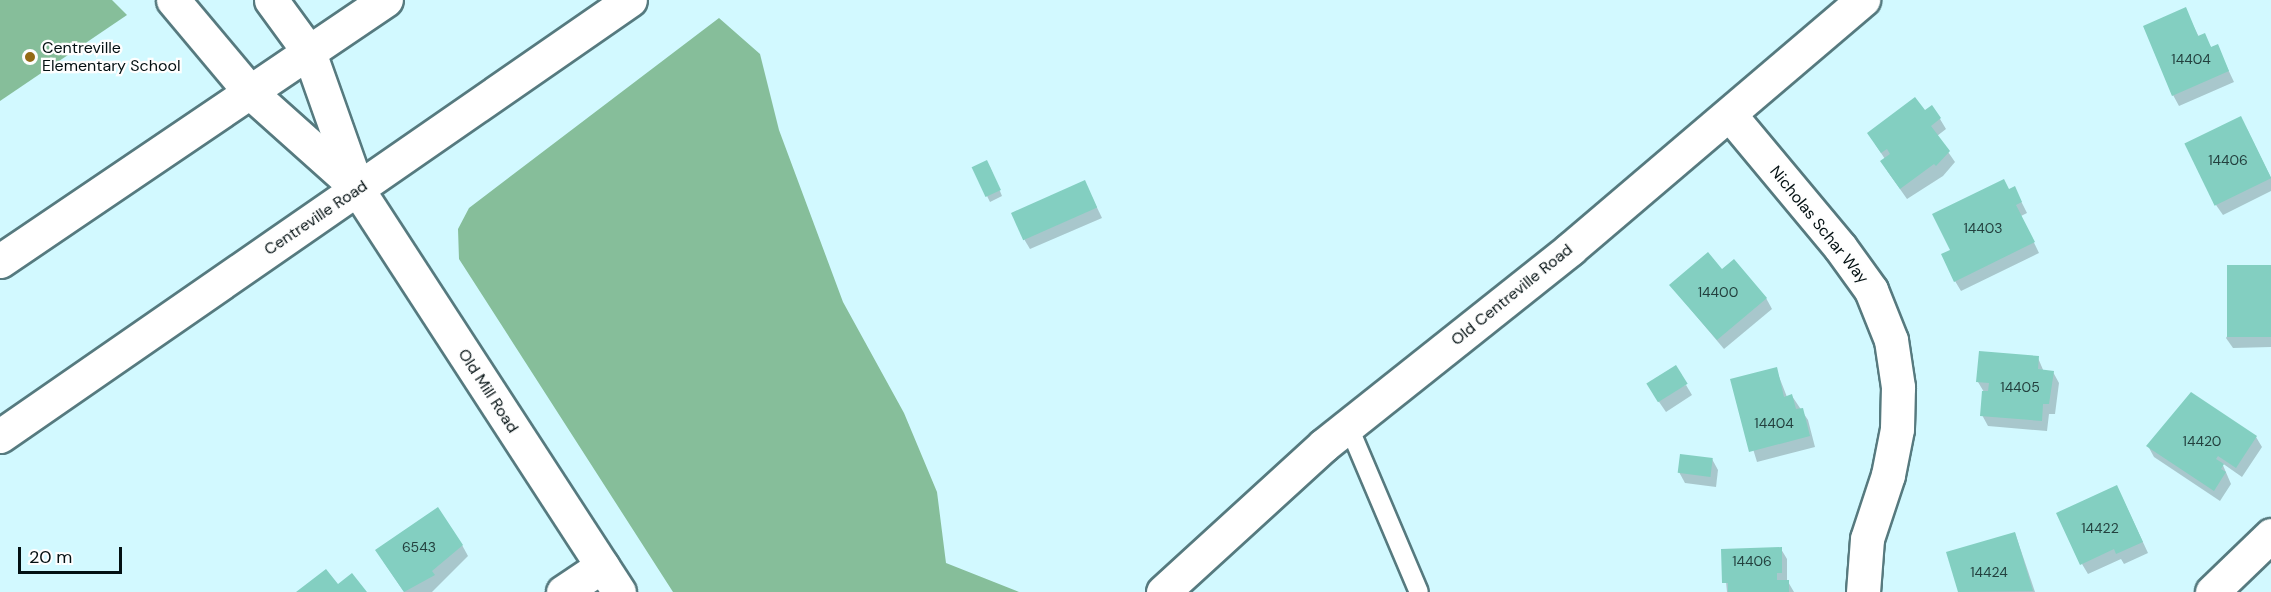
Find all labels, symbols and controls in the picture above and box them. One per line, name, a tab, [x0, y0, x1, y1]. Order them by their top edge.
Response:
place label: Centreville Elementary School	[42, 38, 180, 76]
marker: Centreville Elementary School	[23, 50, 37, 64]
house number: 14404	[2171, 51, 2211, 67]
house number: 14406	[2208, 152, 2248, 168]
street label: Nicholas Schar Way	[1766, 162, 1872, 288]
street label: Centreville Road	[261, 176, 371, 260]
house number: 14403	[1963, 220, 2003, 236]
street label: Old Centreville Road	[1447, 240, 1577, 350]
house number: 14400	[1698, 284, 1738, 300]
street label: Old Mill Road	[454, 345, 522, 437]
house number: 14405	[2000, 379, 2040, 395]
house number: 14404	[1754, 415, 1794, 431]
house number: 14420	[2183, 433, 2221, 449]
house number: 14422	[2081, 520, 2119, 536]
scale bar	[21, 535, 124, 573]
house number: 6543	[402, 539, 436, 555]
text: 20 m	[29, 545, 72, 569]
house number: 14406	[1732, 553, 1772, 569]
house number: 14424	[1970, 564, 2008, 580]

